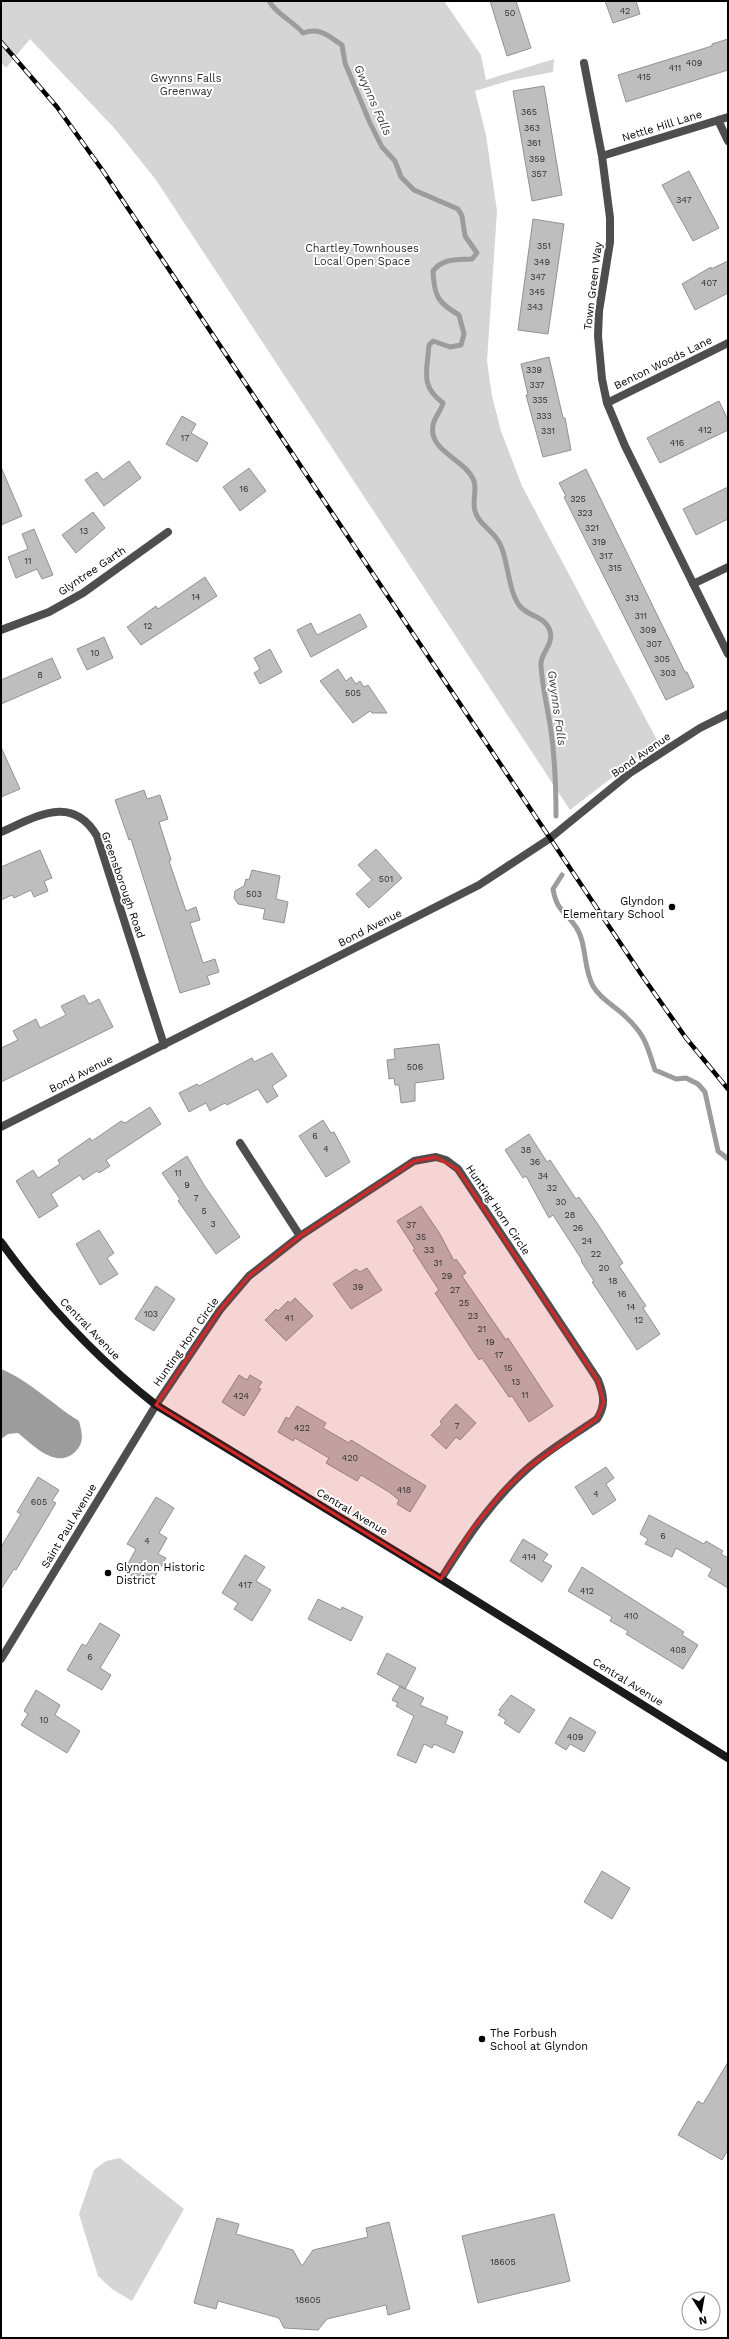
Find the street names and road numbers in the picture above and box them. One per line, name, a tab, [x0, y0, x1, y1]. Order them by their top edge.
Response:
street label: Nettle Hill Lane	[620, 108, 704, 144]
street label: Town Green Way	[581, 241, 605, 331]
street label: Benton Woods Lane	[612, 334, 714, 392]
street label: Glyntree Garth	[56, 544, 128, 598]
street label: Bond Avenue	[609, 730, 673, 780]
street label: Greensborough Road	[99, 830, 147, 940]
street label: Bond Avenue	[336, 906, 404, 950]
street label: Bond Avenue	[47, 1052, 115, 1096]
street label: Hunting Horn Circle	[463, 1163, 533, 1257]
street label: Central Avenue	[57, 1295, 123, 1363]
street label: Hunting Horn Circle	[150, 1295, 222, 1389]
street label: Saint Paul Avenue	[39, 1481, 99, 1571]
street label: Central Avenue	[314, 1486, 390, 1538]
street label: Central Avenue	[590, 1655, 666, 1709]

